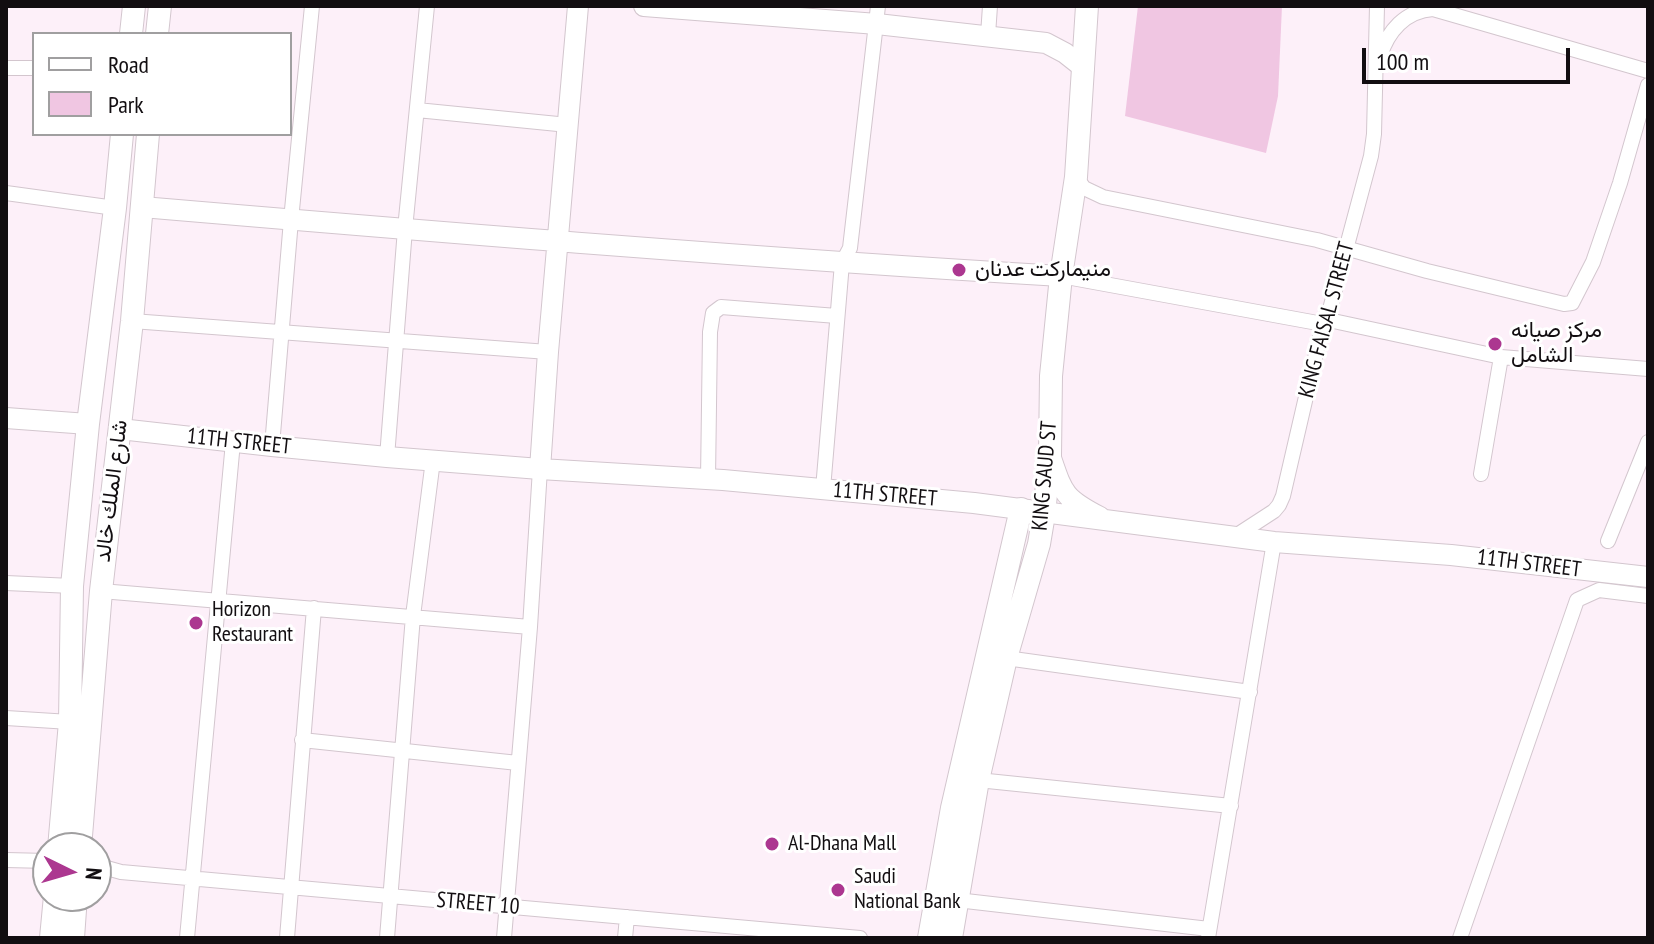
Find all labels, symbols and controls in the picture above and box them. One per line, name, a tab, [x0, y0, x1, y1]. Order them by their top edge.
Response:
legend	[32, 32, 292, 136]
scale bar	[1366, 32, 1574, 82]
text: 100 m	[1376, 46, 1429, 77]
text: Road	[108, 49, 149, 80]
text: Park	[108, 89, 144, 120]
street label: KING FAISAL STREET	[1294, 239, 1360, 401]
place label: منيماركت عدنان	[975, 257, 1111, 283]
marker: منيماركت عدنان	[950, 261, 968, 279]
place label: مركز صيانه الشامل	[1511, 318, 1602, 370]
marker: مركز صيانه الشامل	[1486, 335, 1504, 353]
street label: شارع الملك خالد	[90, 418, 134, 564]
street label: KING SAUD ST	[1027, 420, 1063, 532]
street label: 11TH STREET	[186, 423, 292, 461]
street label: 11TH STREET	[832, 477, 938, 513]
street label: 11TH STREET	[1475, 545, 1583, 583]
place label: Horizon Restaurant	[212, 597, 293, 648]
marker: Horizon Restaurant	[187, 614, 205, 632]
place label: Al-Dhana Mall	[788, 831, 896, 857]
north arrow	[32, 832, 112, 912]
marker: Al-Dhana Mall	[763, 835, 781, 853]
place label: Saudi National Bank	[854, 864, 961, 916]
text: N	[79, 867, 108, 881]
marker: Saudi National Bank	[829, 881, 847, 899]
street label: STREET 10	[436, 887, 520, 921]

